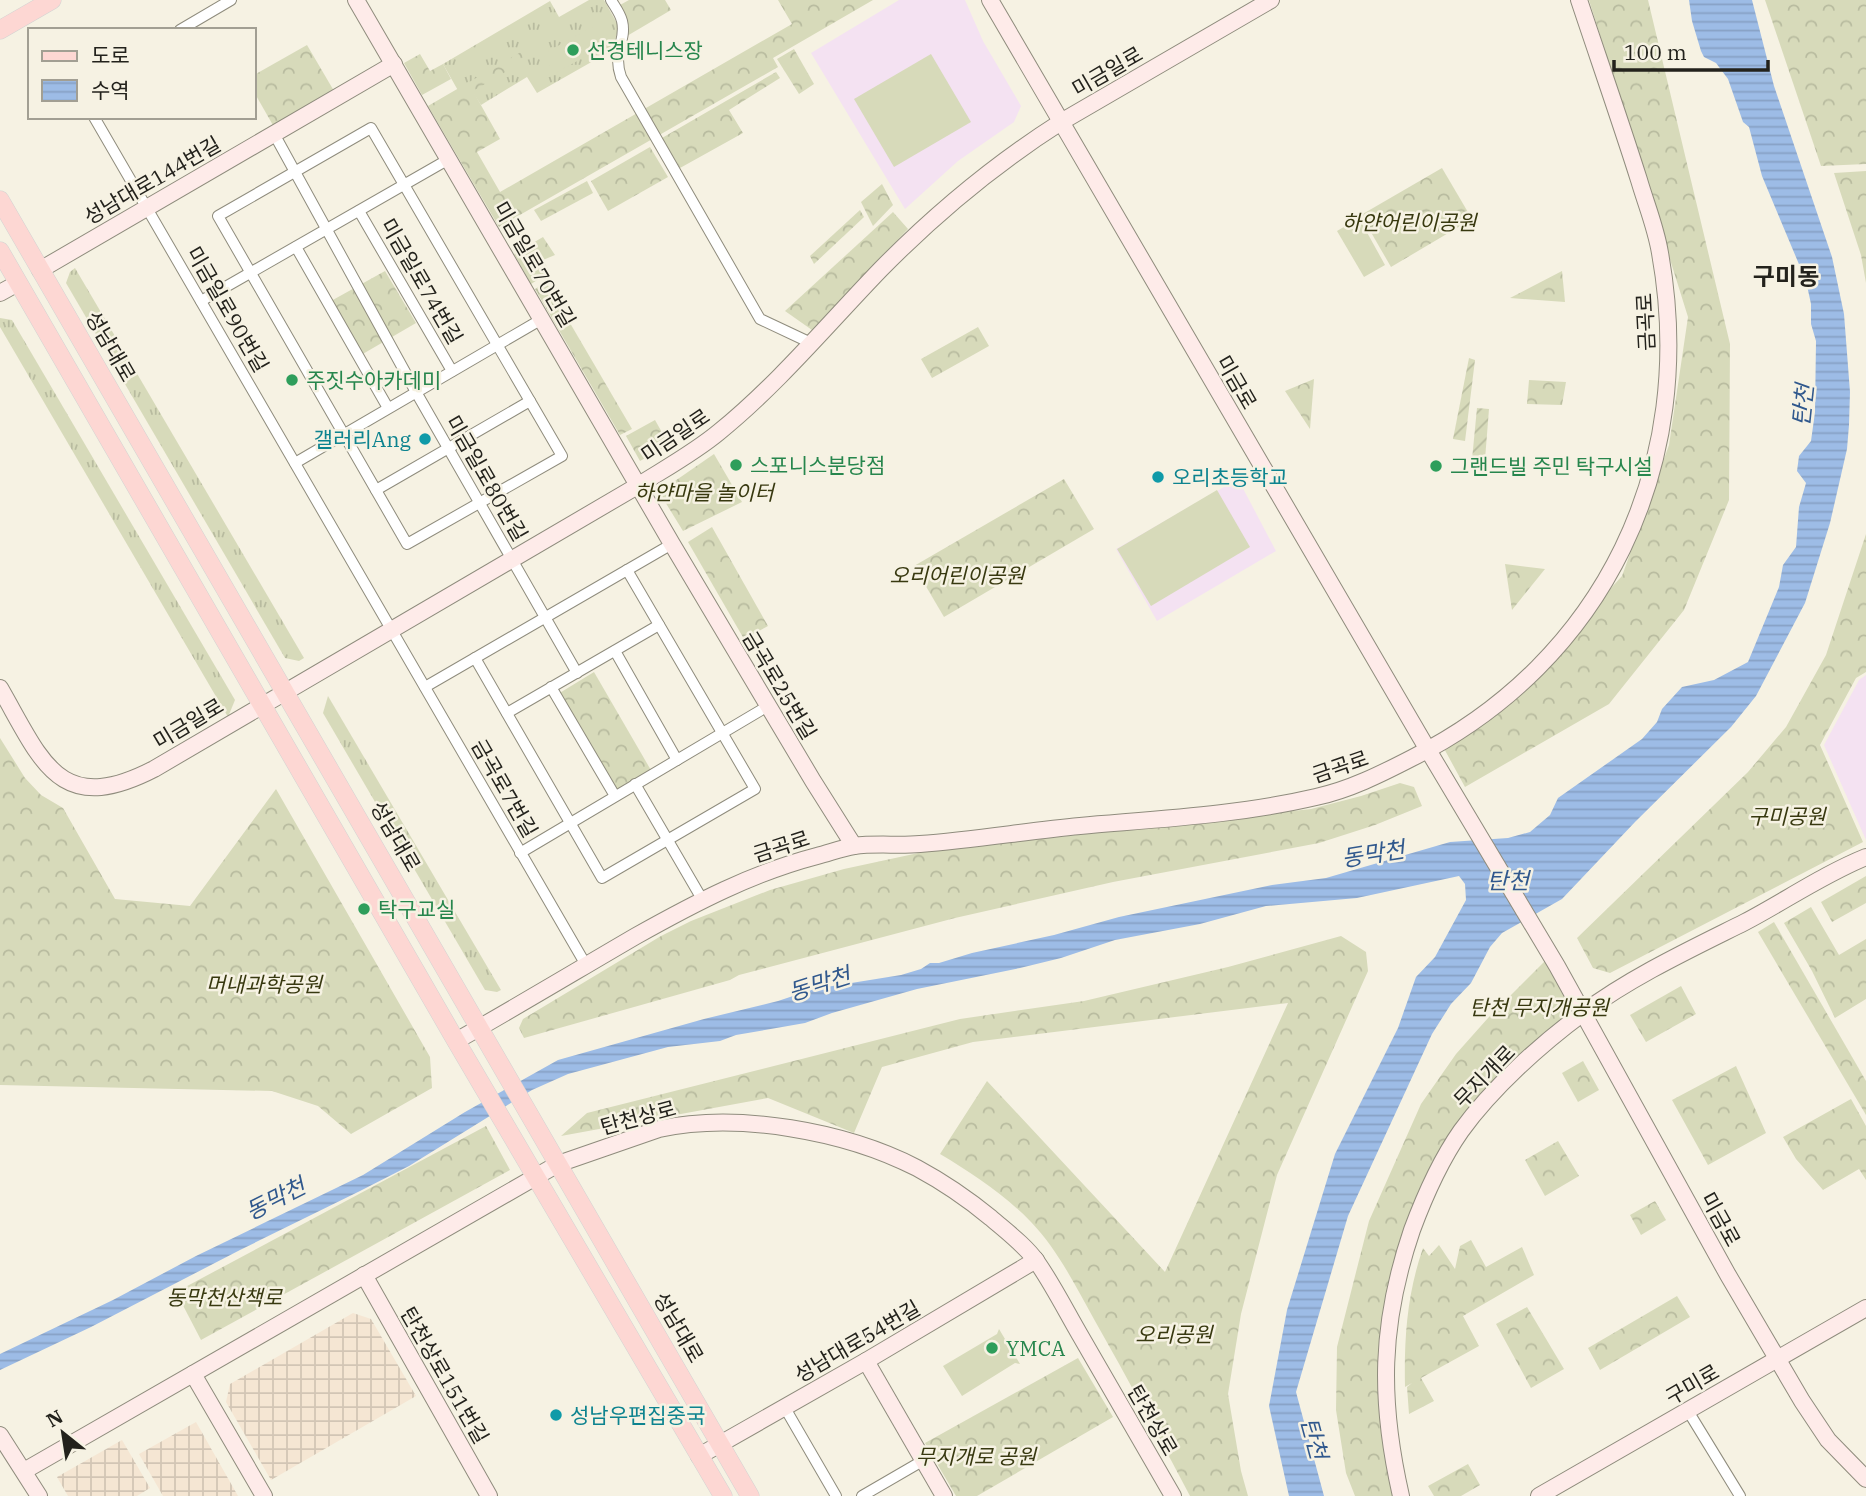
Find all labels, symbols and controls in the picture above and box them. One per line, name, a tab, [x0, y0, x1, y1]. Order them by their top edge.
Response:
legend	[28, 28, 256, 119]
scale bar	[1614, 28, 1768, 72]
place label: 선경테니스장	[587, 36, 703, 64]
text: 100 m	[1624, 38, 1687, 66]
street label: 미금일로	[1067, 40, 1147, 102]
text: 도로	[91, 41, 130, 69]
marker: 선경테니스장	[565, 42, 581, 58]
text: 수역	[91, 76, 130, 104]
street label: 성남대로144번길	[78, 129, 226, 231]
street label: 미금일로70번길	[488, 196, 582, 332]
park label: 하얀어린이공원	[1341, 208, 1478, 236]
street label: 미금일로74번길	[375, 213, 469, 349]
street label: 미금일로90번길	[181, 241, 275, 377]
district label: 구미동	[1753, 260, 1819, 292]
street label: 금곡로	[1630, 292, 1660, 352]
street label: 성남대로	[80, 306, 142, 386]
street label: 미금로	[1210, 350, 1264, 414]
place label: 주짓수아카데미	[306, 366, 441, 394]
marker: 주짓수아카데미	[284, 372, 300, 388]
water label: 탄천	[1785, 380, 1819, 428]
street label: 미금일로	[635, 402, 715, 468]
street label: 미금일로80번길	[440, 410, 534, 546]
place label: 갤러리Ang	[314, 425, 412, 453]
marker: 갤러리Ang	[417, 431, 433, 447]
place label: 스포니스분당점	[750, 451, 885, 479]
place label: 그랜드빌 주민 탁구시설	[1450, 452, 1653, 480]
marker: 스포니스분당점	[728, 457, 744, 473]
marker: 그랜드빌 주민 탁구시설	[1428, 458, 1444, 474]
place label: 오리초등학교	[1172, 463, 1288, 491]
marker: 오리초등학교	[1150, 469, 1166, 485]
park label: 하얀마을 놀이터	[634, 478, 777, 506]
park label: 오리어린이공원	[889, 561, 1026, 589]
street label: 금곡로25번길	[737, 626, 823, 744]
street label: 미금일로	[148, 691, 228, 755]
street label: 금곡로7번길	[466, 734, 544, 842]
street label: 금곡로	[1308, 743, 1372, 789]
street label: 성남대로	[365, 796, 427, 876]
park label: 구미공원	[1748, 802, 1827, 830]
street label: 금곡로	[749, 824, 813, 868]
water label: 동막천	[1339, 833, 1409, 873]
water label: 탄천	[1487, 865, 1532, 895]
place label: 탁구교실	[378, 895, 455, 923]
marker: 탁구교실	[356, 901, 372, 917]
water label: 동막천	[784, 959, 856, 1007]
park label: 머내과학공원	[206, 970, 324, 998]
park label: 탄천 무지개공원	[1469, 993, 1611, 1021]
street label: 무지개로	[1447, 1038, 1521, 1114]
street label: 탄천상로	[597, 1093, 679, 1141]
water label: 동막천	[240, 1169, 313, 1226]
street label: 미금로	[1695, 1187, 1747, 1251]
park label: 동막천산책로	[166, 1283, 284, 1311]
street label: 성남대로	[648, 1287, 710, 1367]
street label: 성남대로54번길	[789, 1294, 925, 1388]
street label: 탄천상로151번길	[394, 1301, 496, 1449]
park label: 오리공원	[1135, 1320, 1214, 1348]
place label: YMCA	[1006, 1334, 1066, 1362]
marker: YMCA	[984, 1340, 1000, 1356]
street label: 구미로	[1660, 1357, 1724, 1411]
street label: 탄천상로	[1122, 1380, 1184, 1460]
north arrow	[28, 1398, 98, 1468]
place label: 성남우편집중국	[570, 1401, 705, 1429]
text: N	[42, 1404, 67, 1432]
marker: 성남우편집중국	[548, 1407, 564, 1423]
water label: 탄천	[1295, 1414, 1336, 1465]
park label: 무지개로 공원	[916, 1442, 1038, 1470]

